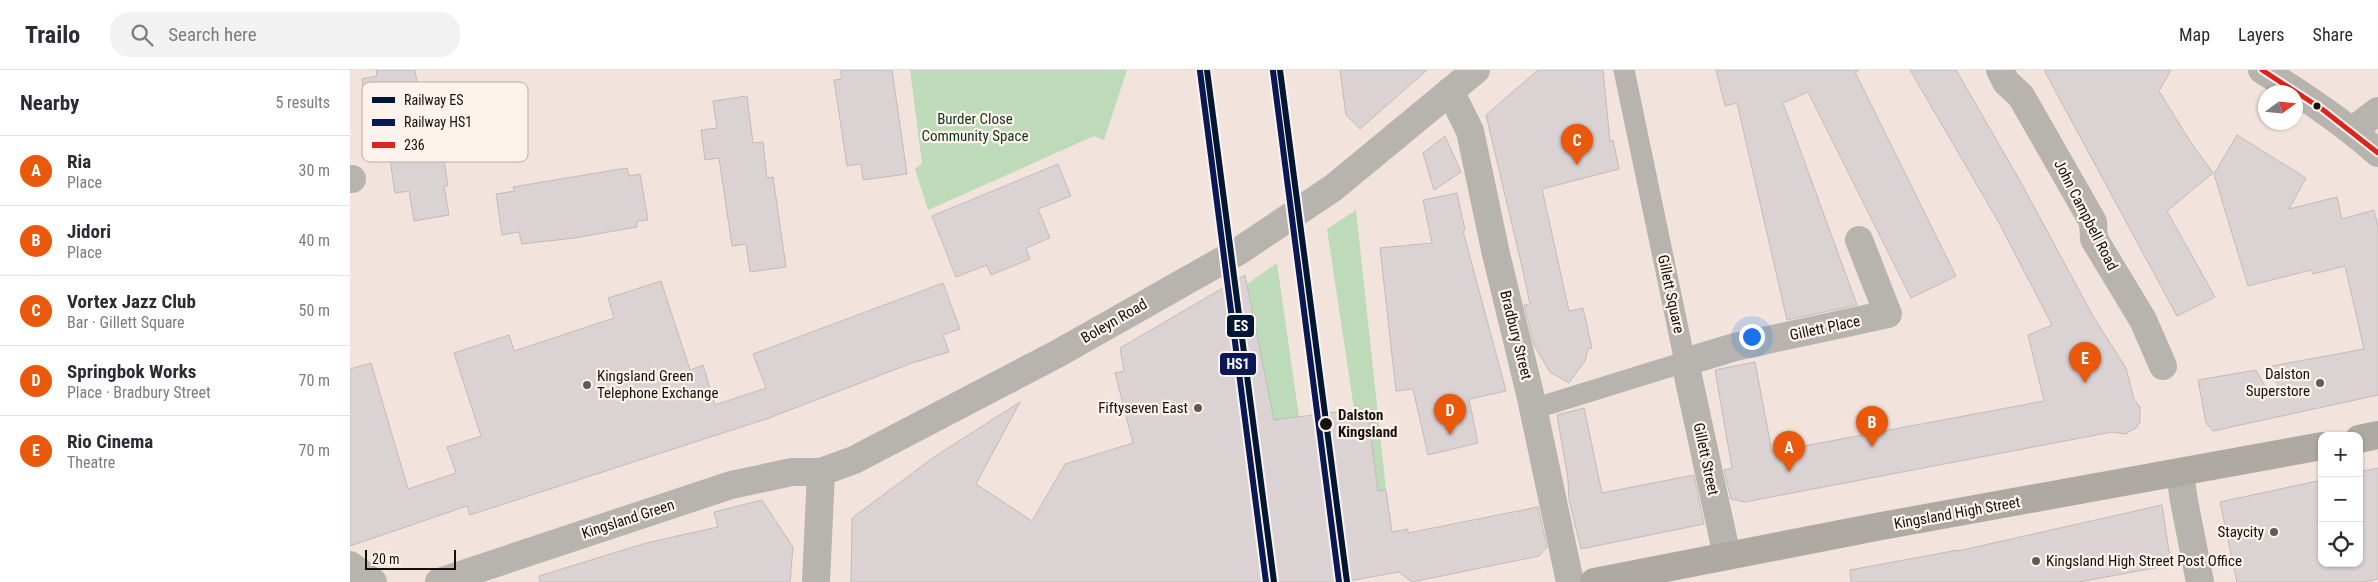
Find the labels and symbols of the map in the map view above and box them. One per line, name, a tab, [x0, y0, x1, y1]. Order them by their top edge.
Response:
legend	[362, 82, 528, 162]
north arrow	[2258, 85, 2303, 130]
text: Railway ES	[404, 92, 464, 108]
unlabelled marker	[2312, 101, 2322, 111]
park label: Burder Close Community Space	[921, 110, 1029, 145]
text: Railway HS1	[404, 114, 472, 130]
pin: C	[1561, 124, 1593, 165]
text: 236	[404, 137, 425, 153]
street label: John Campbell Road	[2050, 157, 2122, 273]
street label: Gillett Square	[1654, 253, 1688, 335]
street label: Bradbury Street	[1496, 289, 1536, 381]
street label: Boleyn Road	[1078, 295, 1150, 347]
street label: Gillett Place	[1788, 312, 1862, 344]
line badge: ES	[1226, 314, 1255, 338]
text: ES	[1234, 318, 1249, 334]
your location	[1739, 324, 1765, 350]
pin: E	[2069, 342, 2101, 383]
line badge: HS1	[1219, 352, 1257, 376]
text: HS1	[1226, 356, 1250, 372]
place label: Dalston Superstore	[2246, 365, 2310, 400]
place label: Kingsland Green Telephone Exchange	[597, 367, 718, 402]
marker: Dalston Superstore	[2314, 377, 2326, 389]
marker: Kingsland Green Telephone Exchange	[581, 379, 593, 391]
pin: D	[1434, 394, 1466, 435]
place label: Fiftyseven East	[1098, 399, 1188, 417]
marker: Fiftyseven East	[1192, 402, 1204, 414]
place label: Dalston Kingsland	[1338, 406, 1398, 441]
pin: B	[1856, 406, 1888, 447]
marker: Dalston Kingsland	[1318, 416, 1334, 432]
street label: Gillett Street	[1690, 421, 1722, 497]
pin: A	[1773, 431, 1805, 472]
street label: Kingsland High Street	[1892, 493, 2022, 533]
street label: Kingsland Green	[579, 496, 677, 542]
place label: Staycity	[2217, 523, 2264, 541]
marker: Staycity	[2268, 526, 2280, 538]
scale bar	[365, 547, 456, 570]
place label: Kingsland High Street Post Office	[2046, 552, 2242, 570]
marker: Kingsland High Street Post Office	[2030, 555, 2042, 567]

